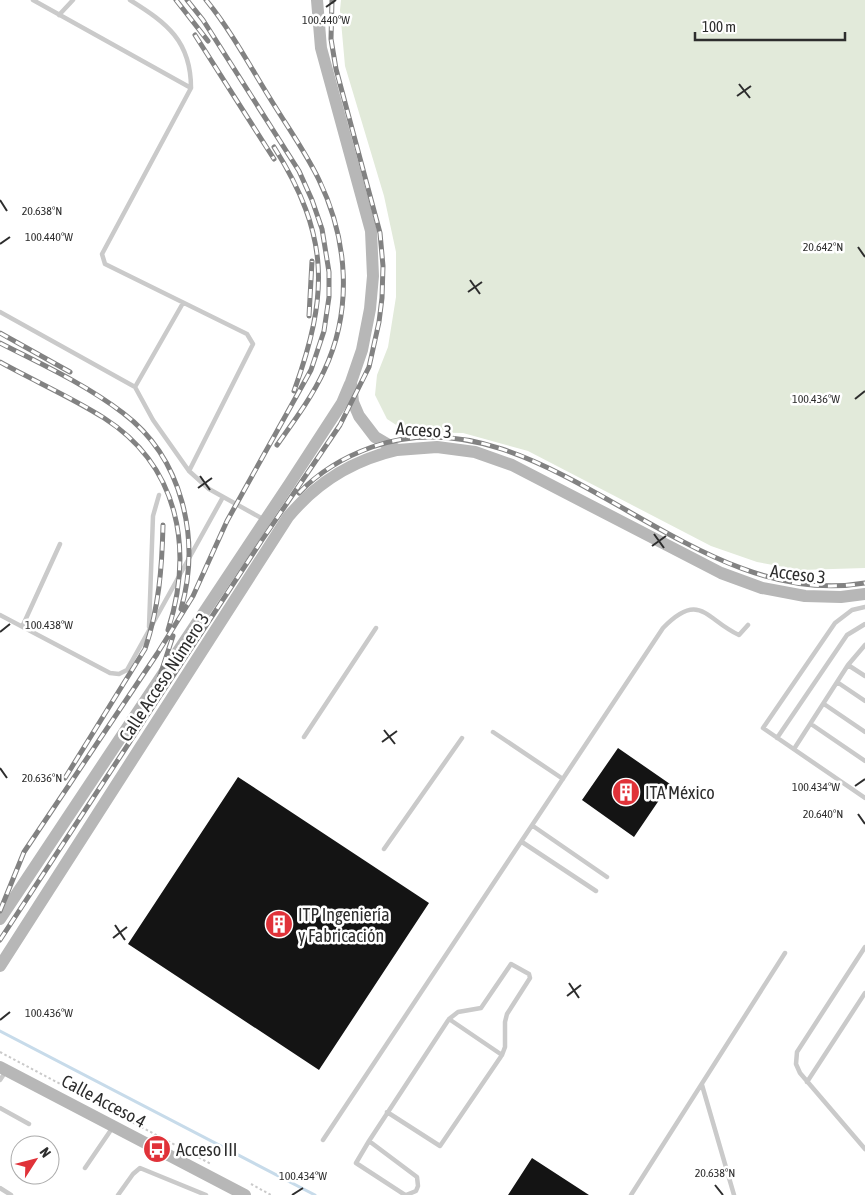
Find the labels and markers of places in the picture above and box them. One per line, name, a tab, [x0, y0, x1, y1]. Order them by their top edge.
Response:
building icon: ITA México	[611, 777, 641, 807]
place label: ITA México	[645, 782, 715, 803]
place label: ITP Ingeniería y Fabricación	[298, 904, 390, 946]
building icon: ITP Ingeniería y Fabricación	[264, 909, 294, 939]
bus stop icon: Acceso III	[142, 1134, 172, 1164]
place label: Acceso III	[176, 1139, 237, 1160]

